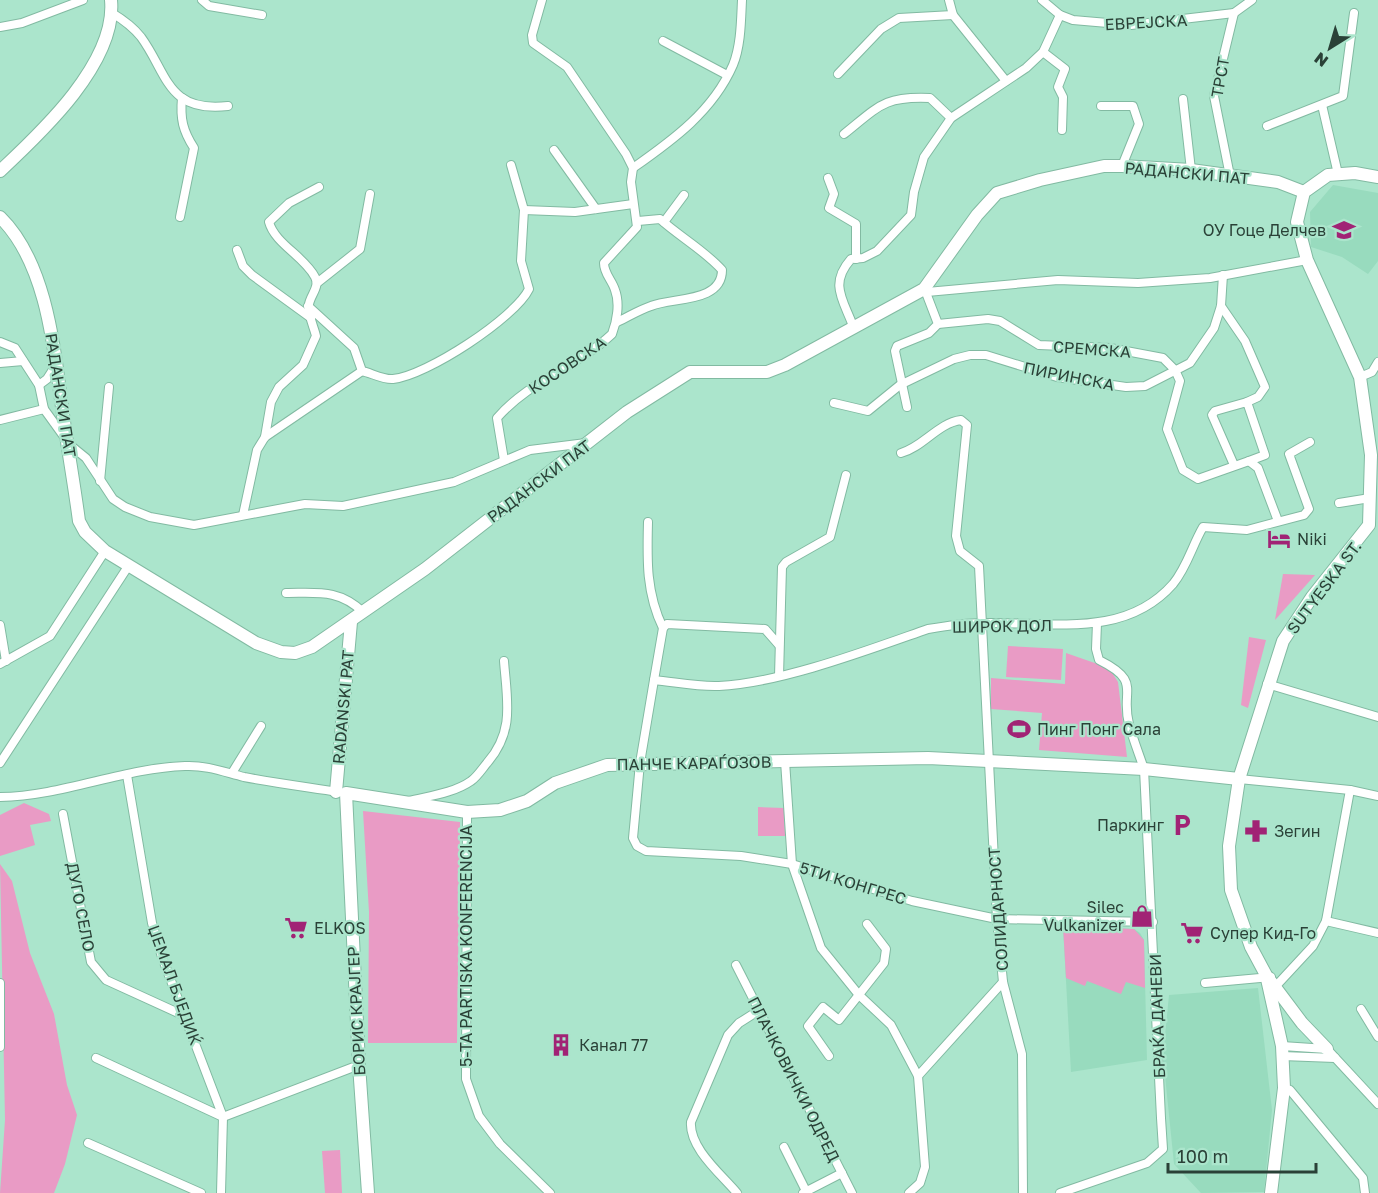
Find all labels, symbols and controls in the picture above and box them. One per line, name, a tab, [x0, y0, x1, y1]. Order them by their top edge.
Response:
street label: ЕВРЕЈСКА	[1104, 10, 1188, 34]
north arrow	[1300, 18, 1360, 78]
text: N	[1310, 48, 1332, 72]
street label: ТРСТ	[1207, 55, 1233, 99]
street label: РАДАНСКИ ПАТ	[1124, 158, 1250, 188]
school or university icon: ОУ Гоце Делчев	[1331, 217, 1357, 243]
place label: ОУ Гоце Делчев	[1203, 220, 1326, 240]
street label: РАДАНСКИ ПАТ	[41, 332, 81, 458]
street label: КОСОВСКА	[524, 332, 610, 398]
street label: СРЕМСКА	[1052, 336, 1132, 362]
street label: ПИРИНСКА	[1022, 357, 1116, 395]
street label: РАДАНСКИ ПАТ	[483, 435, 595, 527]
hotel icon: Niki	[1266, 526, 1292, 552]
place label: Niki	[1297, 529, 1327, 549]
street label: SUTYESKA ST.	[1282, 536, 1366, 638]
street label: ШИРОК ДОЛ	[952, 615, 1052, 637]
street label: RADANSKI PAT	[328, 649, 358, 765]
sports icon: Пинг Понг Сала	[1006, 716, 1032, 742]
place label: Пинг Понг Сала	[1037, 719, 1161, 739]
street label: ПАНЧЕ КАРАЃОЗОВ	[617, 752, 771, 774]
parking icon: Паркинг	[1169, 812, 1195, 838]
place label: Паркинг	[1097, 815, 1165, 835]
pharmacy icon: Зегин	[1243, 818, 1269, 844]
place label: Зегин	[1274, 821, 1320, 841]
street label: 5-TA PARTISKA KONFERENCIJA	[456, 825, 476, 1067]
street label: СОЛИДАРНОСТ	[984, 846, 1012, 972]
street label: 5ТИ КОНГРЕС	[797, 857, 909, 909]
street label: ДУГО СЕЛО	[63, 861, 99, 953]
place label: Silec Vulkanizer	[1043, 897, 1124, 935]
shop icon: Silec Vulkanizer	[1129, 903, 1155, 929]
supermarket icon: ELKOS	[283, 915, 309, 941]
place label: ELKOS	[314, 918, 366, 938]
supermarket icon: Супер Кид-Го	[1179, 920, 1205, 946]
street label: ЏЕМАЛ БЈЕДИЌ	[144, 922, 206, 1048]
place label: Супер Кид-Го	[1210, 923, 1316, 943]
street label: БОРИС КРАЈГЕР	[343, 946, 369, 1076]
street label: БРАЌА ДАНЕВИ	[1145, 953, 1169, 1079]
street label: ПЛАЧКОВИЧКИ ОДРЕД	[744, 993, 844, 1165]
building icon: Канал 77	[548, 1032, 574, 1058]
place label: Канал 77	[579, 1035, 648, 1055]
scale bar	[1168, 1136, 1316, 1174]
text: 100 m	[1177, 1145, 1228, 1167]

